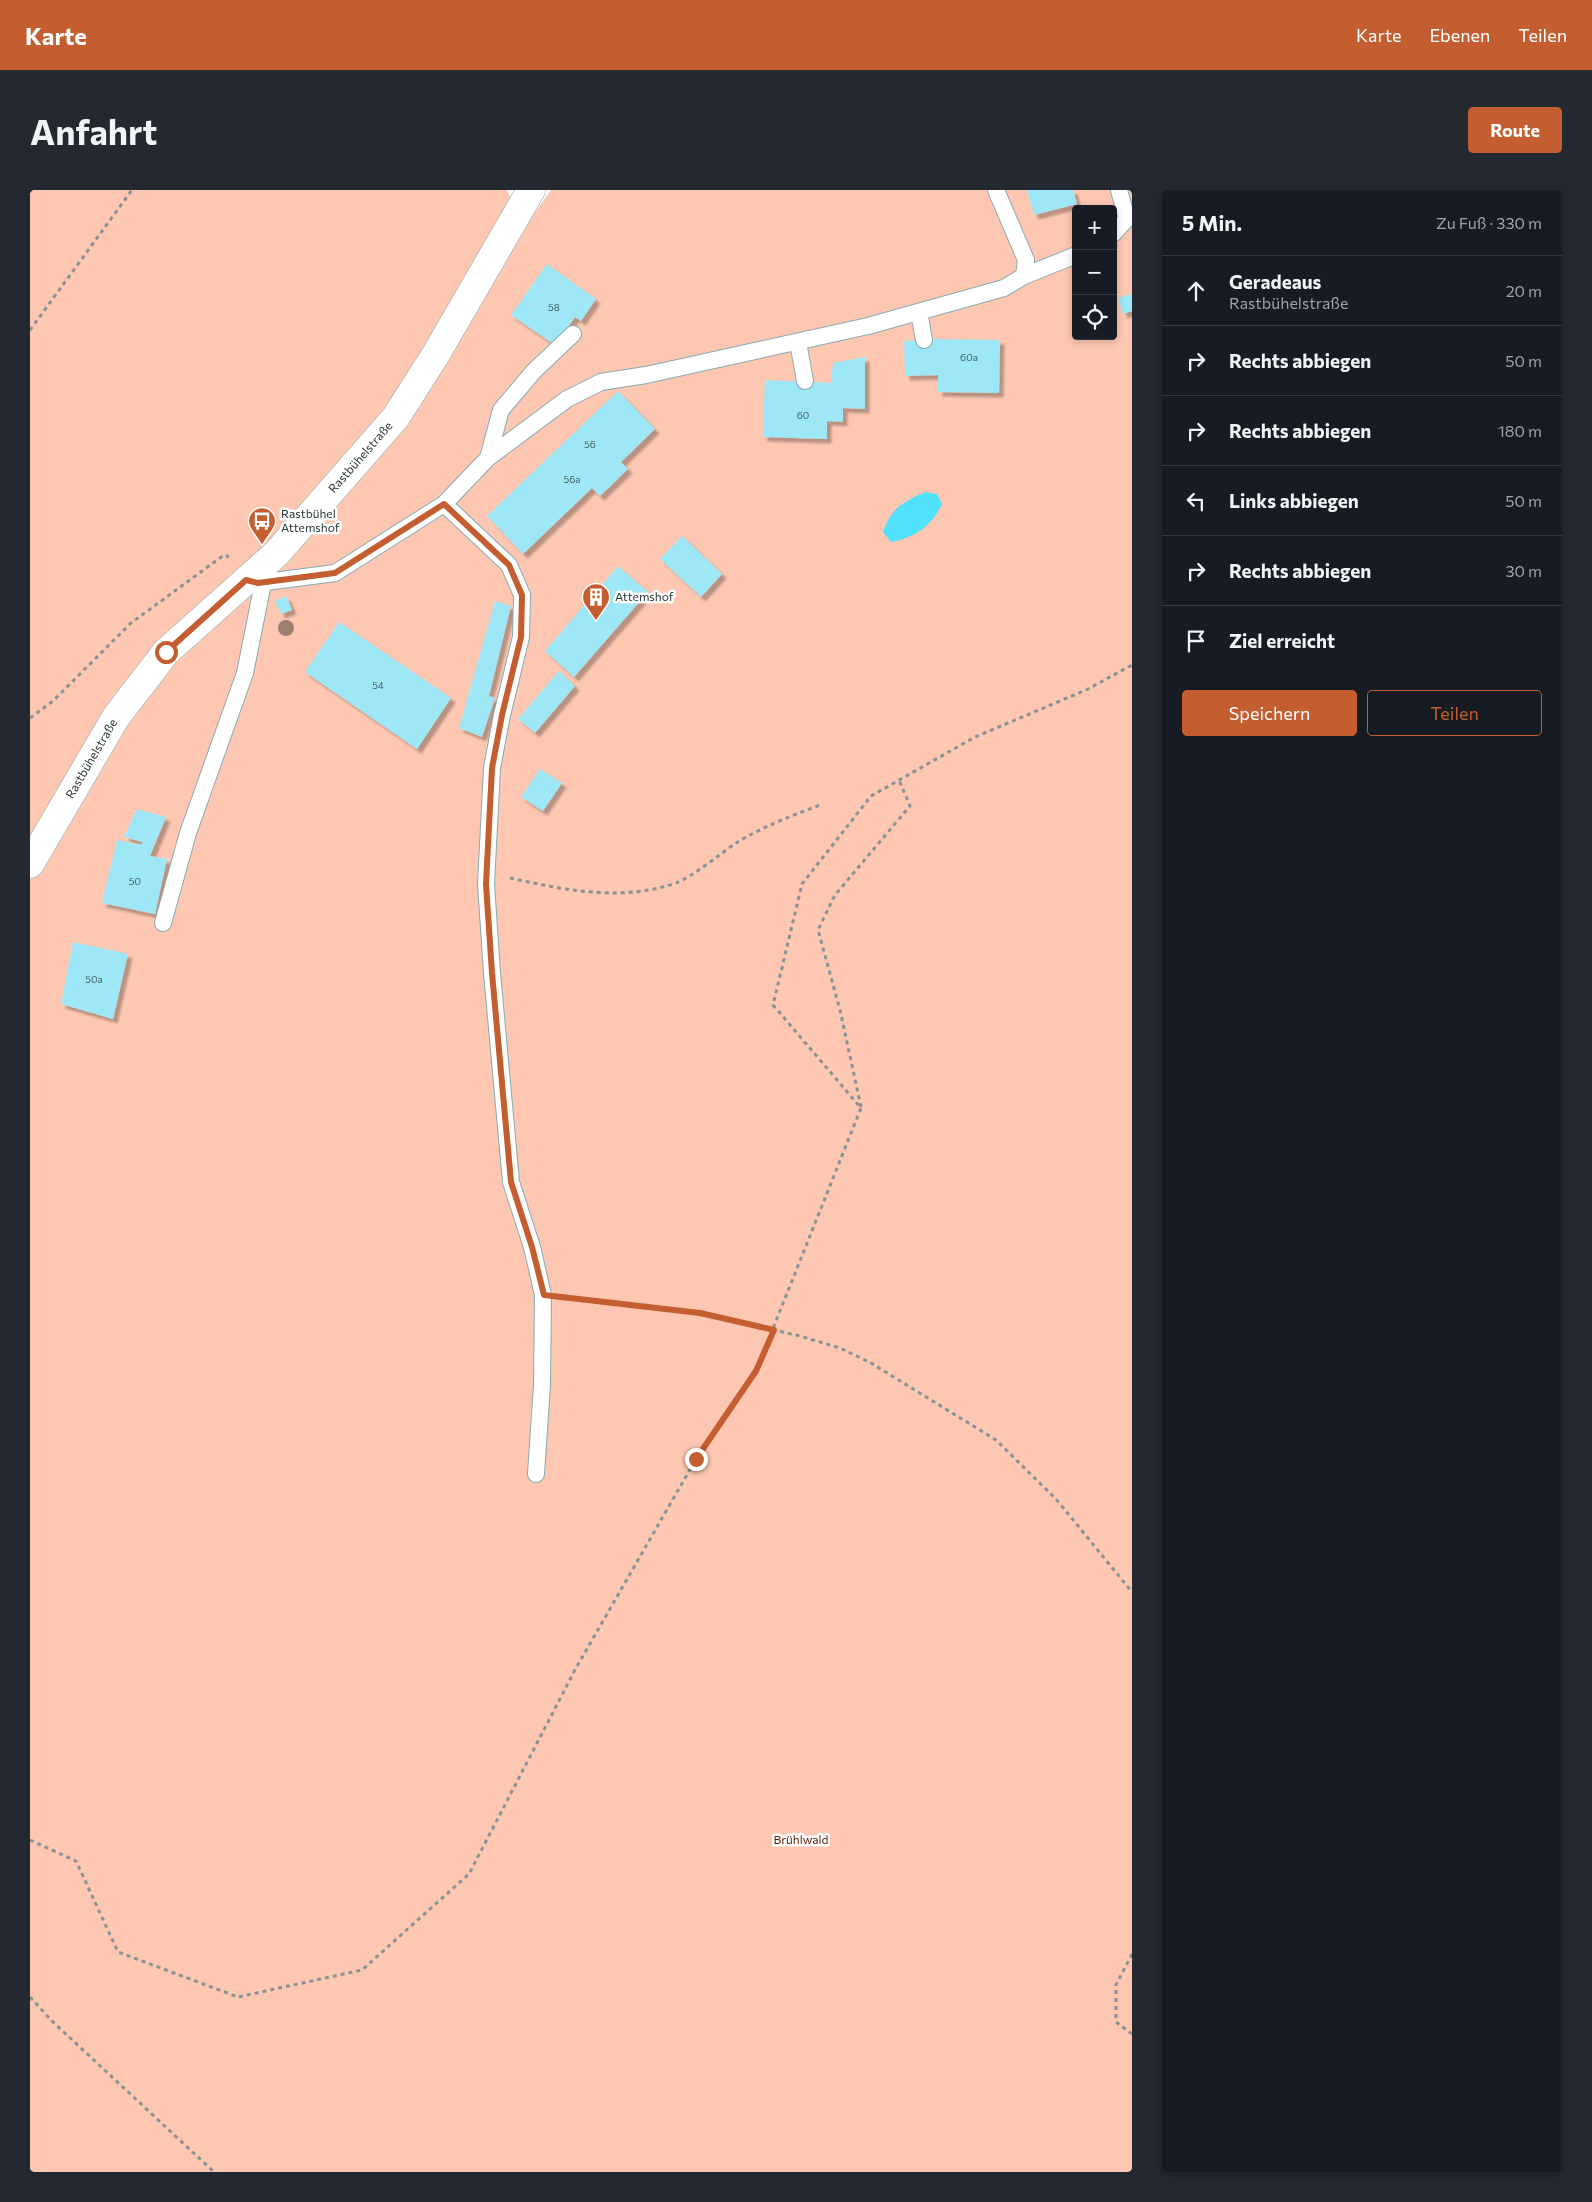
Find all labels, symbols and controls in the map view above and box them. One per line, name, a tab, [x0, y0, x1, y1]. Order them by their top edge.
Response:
text: Karte	[25, 21, 87, 50]
text: Karte	[1356, 24, 1401, 46]
text: Ebenen	[1429, 24, 1490, 46]
text: Teilen	[1518, 24, 1567, 46]
button: Route	[1468, 107, 1562, 153]
text: Anfahrt	[30, 109, 157, 152]
map controls	[1072, 205, 1117, 340]
button: +	[1072, 205, 1117, 250]
text: 5 Min.	[1182, 210, 1242, 235]
text: Zu Fuß · 330 m	[1436, 213, 1542, 232]
button: −	[1072, 250, 1117, 295]
text: Geradeaus	[1229, 270, 1321, 293]
icon: ahead	[1182, 277, 1210, 305]
text: 20 m	[1506, 281, 1542, 300]
text: Rastbühelstraße	[1229, 293, 1348, 312]
button: locate	[1072, 295, 1117, 340]
house number: 58	[548, 301, 560, 313]
icon: right	[1182, 347, 1210, 375]
text: Rechts abbiegen	[1229, 349, 1371, 372]
house number: 60a	[960, 351, 978, 363]
text: 50 m	[1505, 351, 1542, 370]
house number: 60	[797, 409, 809, 421]
icon: right	[1182, 417, 1210, 445]
street label: Rastbühelstraße	[325, 418, 395, 495]
text: Rechts abbiegen	[1229, 419, 1371, 442]
text: 180 m	[1498, 421, 1542, 440]
house number: 56	[584, 438, 596, 450]
house number: 56a	[563, 473, 581, 485]
icon: left	[1182, 487, 1210, 515]
text: Links abbiegen	[1229, 489, 1359, 512]
text: 50 m	[1505, 491, 1542, 510]
bus stop icon: Rastbühel Attemshof	[247, 506, 277, 545]
place label: Rastbühel Attemshof	[281, 506, 340, 534]
icon: right	[1182, 557, 1210, 585]
text: Rechts abbiegen	[1229, 559, 1371, 582]
text: 30 m	[1505, 561, 1542, 580]
building icon: Attemshof	[581, 582, 611, 621]
place label: Attemshof	[615, 589, 674, 603]
icon: arrive	[1182, 627, 1210, 655]
text: Ziel erreicht	[1229, 629, 1335, 652]
route start	[155, 641, 178, 664]
house number: 54	[372, 679, 384, 691]
button: Speichern	[1182, 690, 1357, 736]
button: Teilen	[1367, 690, 1542, 736]
street label: Rastbühelstraße	[62, 716, 119, 800]
house number: 50	[129, 875, 141, 887]
house number: 50a	[85, 973, 103, 985]
route end	[685, 1448, 708, 1471]
park label: Brühlwald	[774, 1832, 829, 1846]

